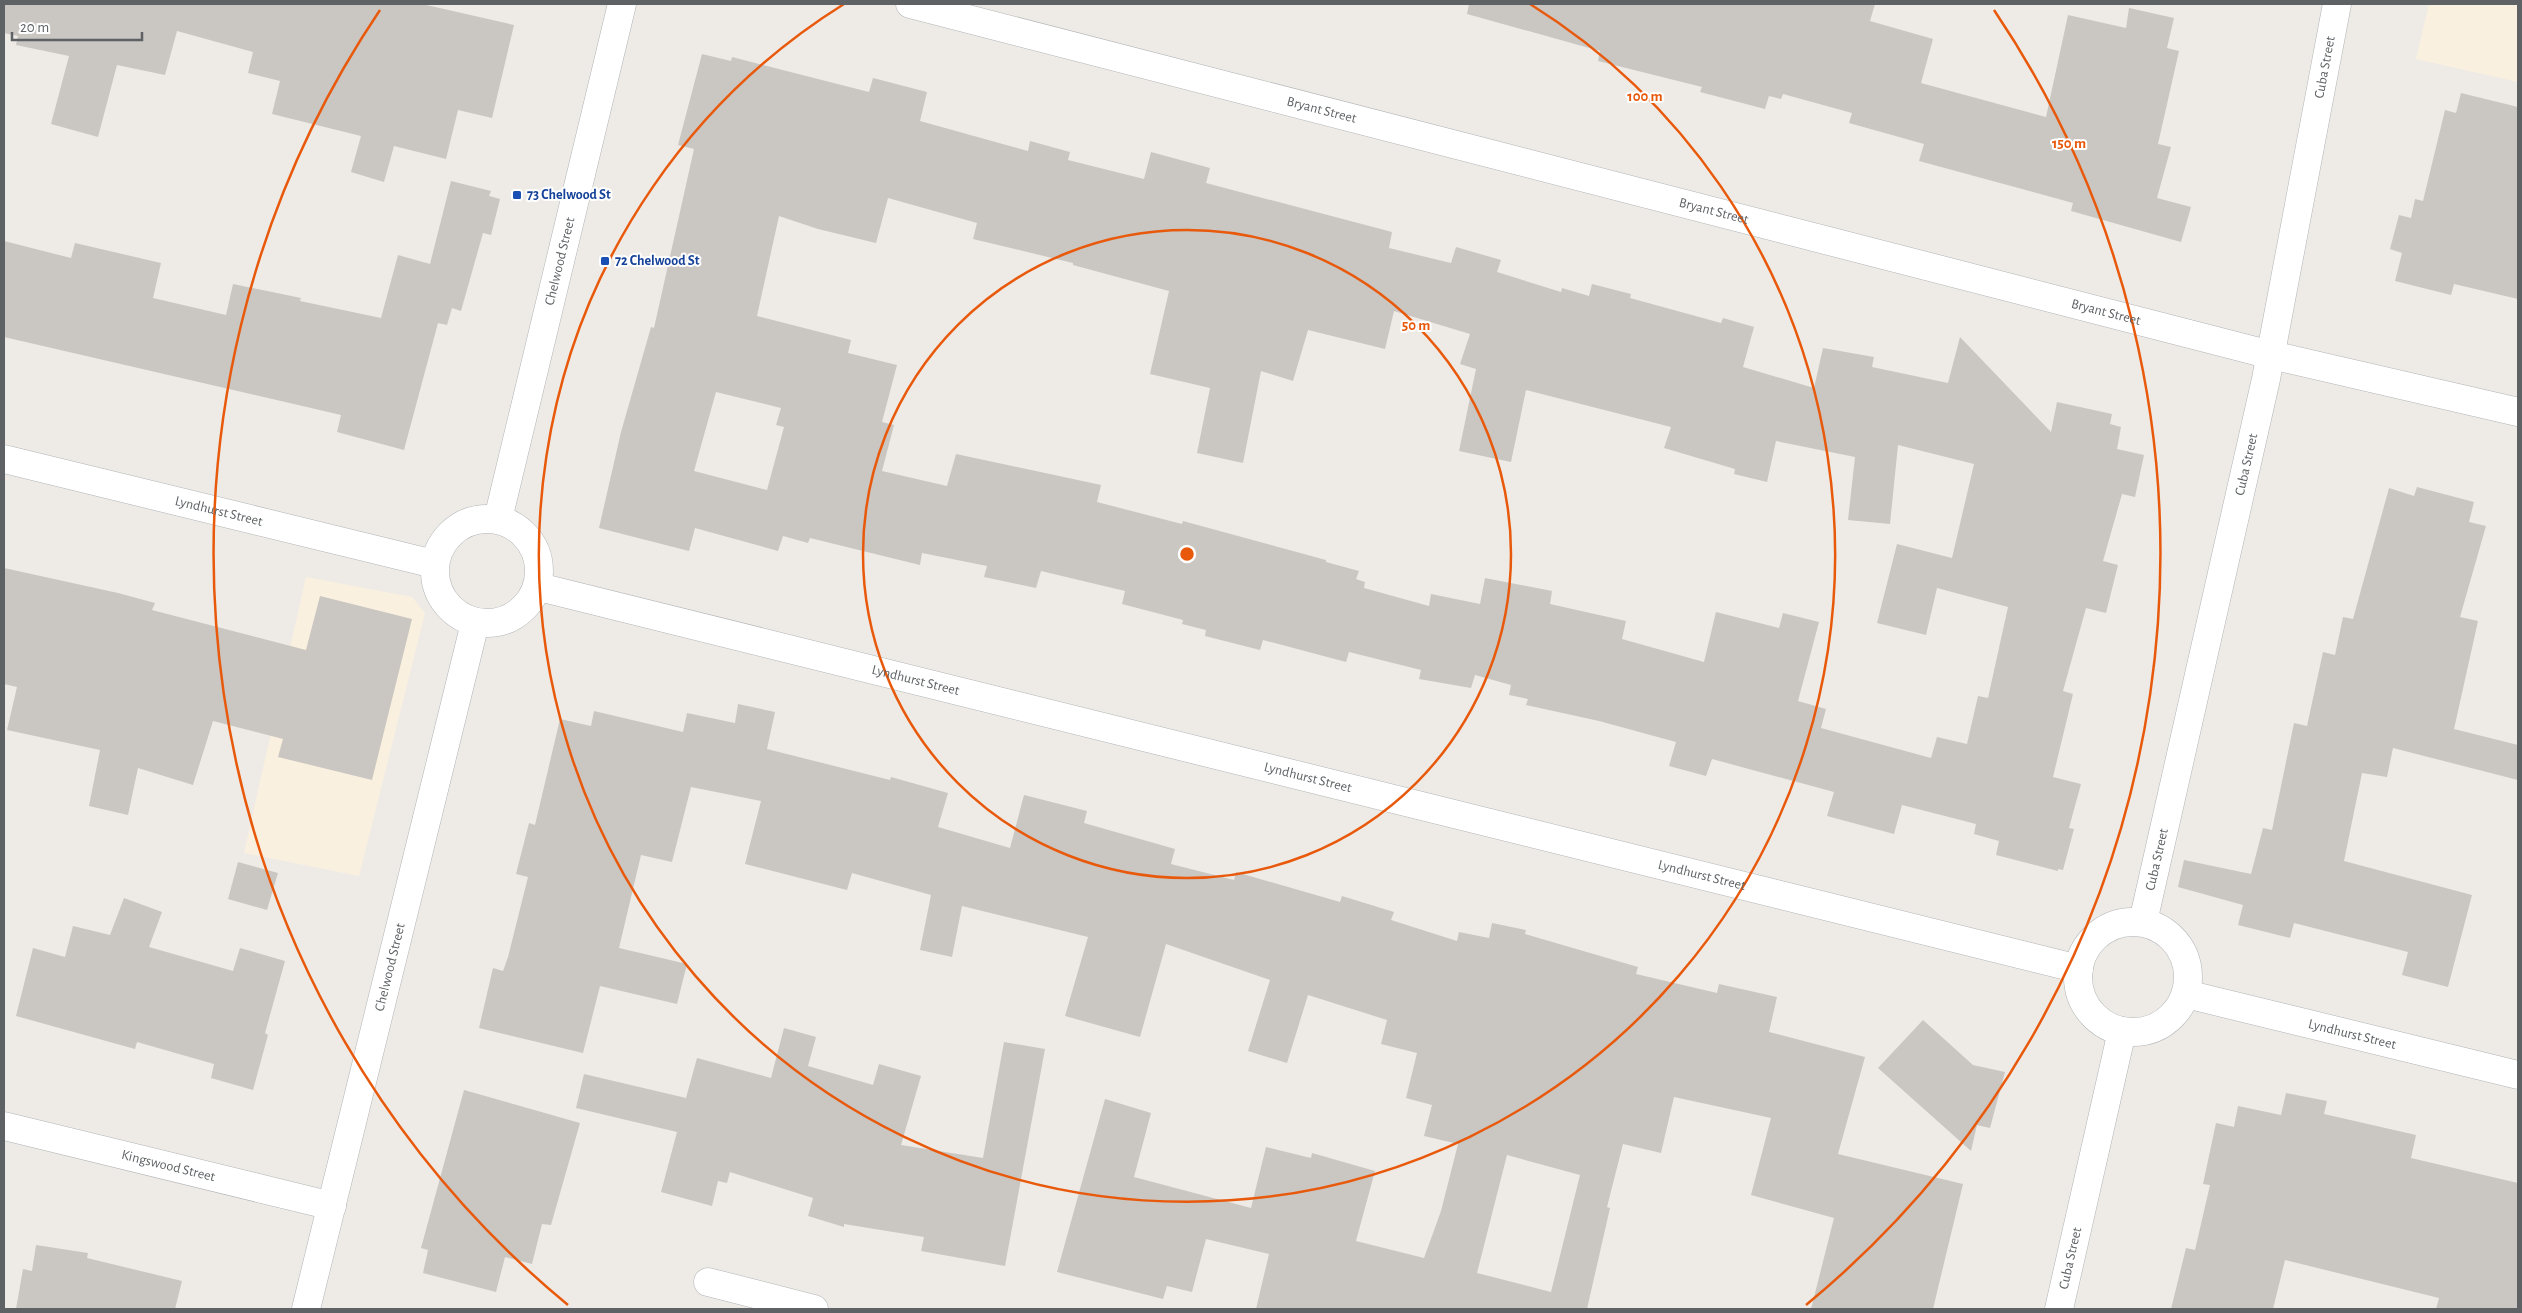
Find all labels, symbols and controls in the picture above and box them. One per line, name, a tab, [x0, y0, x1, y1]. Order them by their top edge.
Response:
scale bar	[12, 10, 142, 42]
text: 20 m	[20, 20, 49, 35]
street label: Cuba Street	[2312, 34, 2338, 100]
text: 100 m	[1627, 89, 1663, 104]
street label: Bryant Street	[1285, 94, 1358, 126]
text: 150 m	[2052, 136, 2086, 151]
place label: 73 Chelwood St	[527, 188, 611, 202]
marker: 73 Chelwood St	[511, 189, 523, 201]
street label: Bryant Street	[1677, 196, 1750, 227]
street label: Chelwood Street	[543, 215, 578, 307]
place label: 72 Chelwood St	[615, 254, 700, 268]
marker: 72 Chelwood St	[599, 255, 611, 267]
street label: Bryant Street	[2070, 297, 2143, 328]
text: 50 m	[1402, 318, 1430, 333]
street label: Cuba Street	[2233, 432, 2261, 497]
street label: Lyndhurst Street	[173, 494, 264, 529]
centre of rings	[1178, 545, 1196, 563]
street label: Lyndhurst Street	[870, 663, 961, 698]
street label: Lyndhurst Street	[1262, 760, 1353, 795]
street label: Cuba Street	[2143, 827, 2171, 892]
street label: Lyndhurst Street	[1657, 858, 1748, 893]
street label: Chelwood Street	[373, 921, 408, 1013]
street label: Lyndhurst Street	[2307, 1017, 2398, 1052]
street label: Kingswood Street	[120, 1148, 217, 1184]
street label: Cuba Street	[2057, 1225, 2084, 1291]

